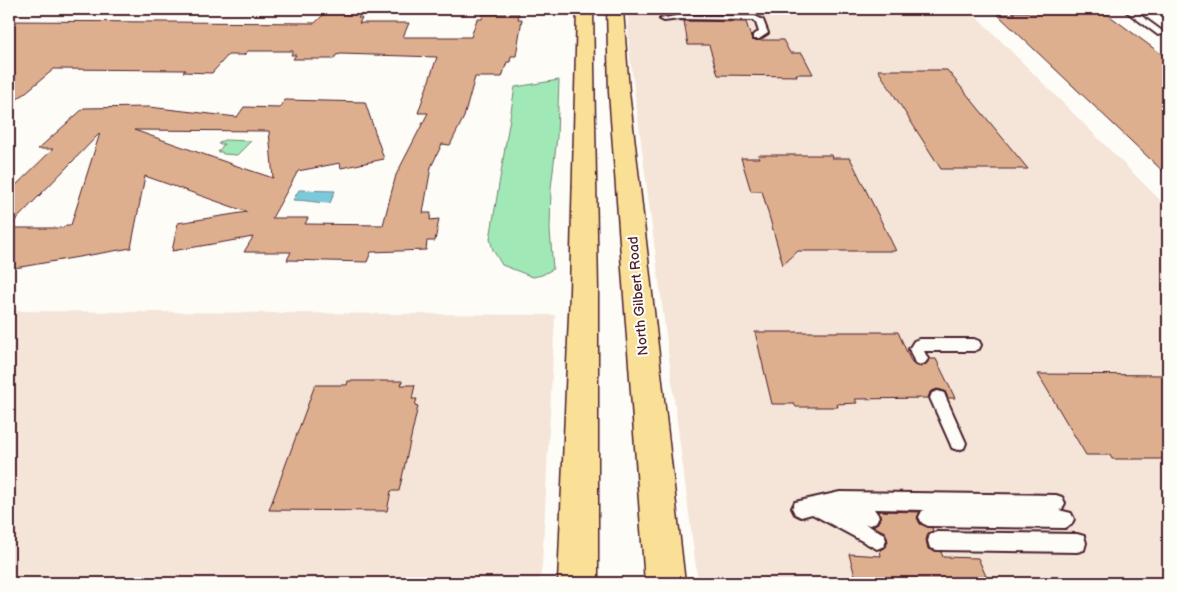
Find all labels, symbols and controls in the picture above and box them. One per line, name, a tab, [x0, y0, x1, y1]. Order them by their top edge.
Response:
street label: North Gilbert Road	[624, 236, 652, 356]

